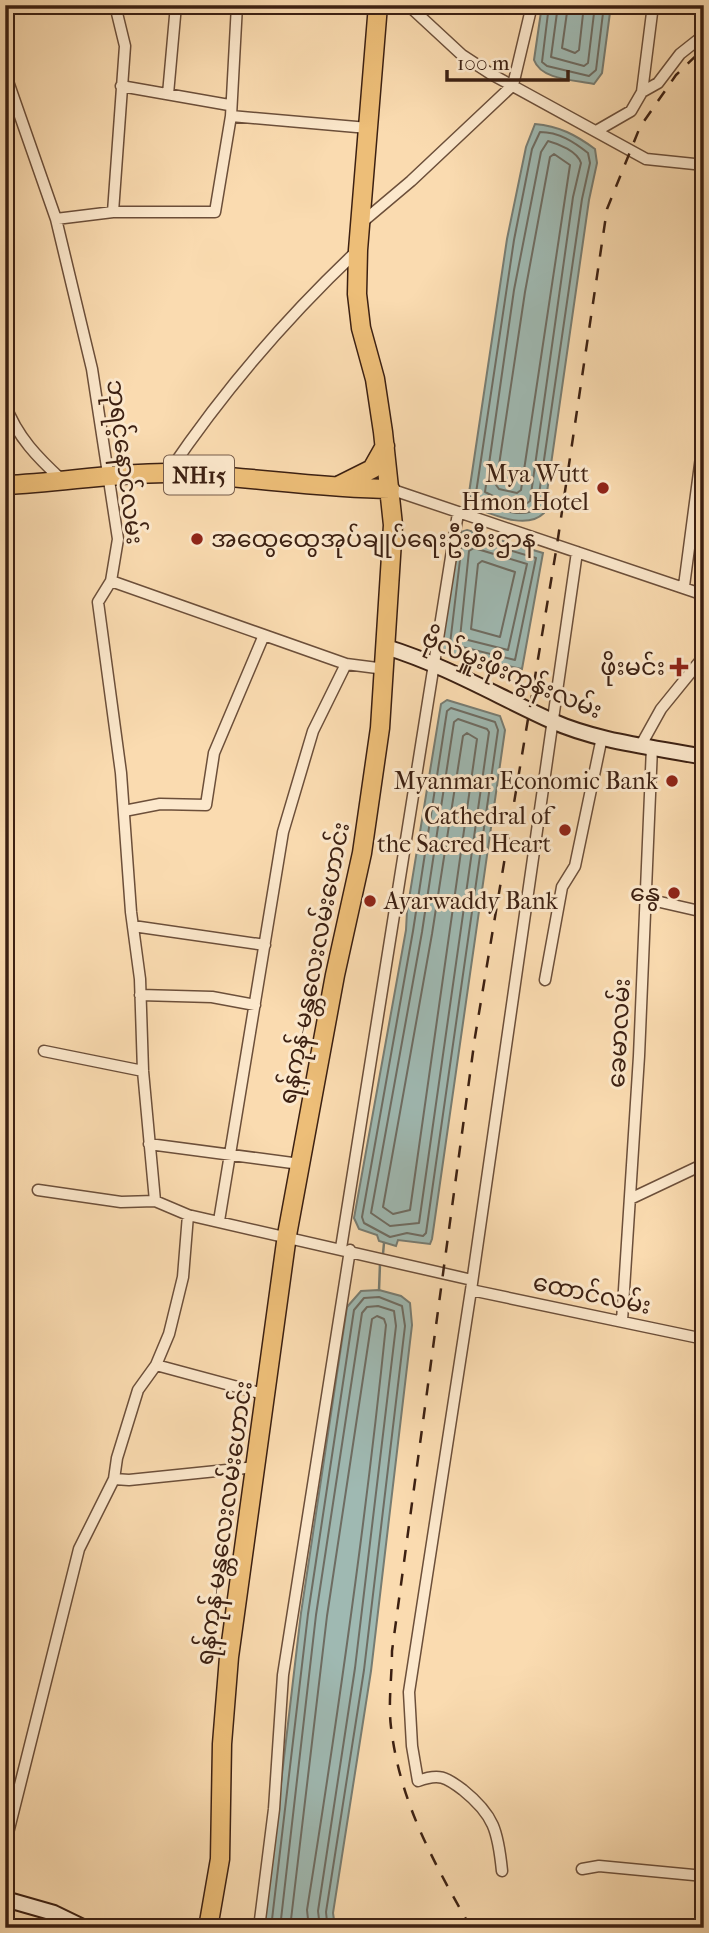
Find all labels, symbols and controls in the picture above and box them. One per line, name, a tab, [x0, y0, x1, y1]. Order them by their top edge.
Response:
scale bar	[447, 38, 567, 82]
text: 100 m	[457, 51, 510, 75]
street label: ဘုရင့်နောင်လမ်း	[96, 378, 151, 547]
road number: NH15	[164, 456, 234, 495]
place label: Mya Wutt Hmon Hotel	[461, 460, 589, 516]
marker: Mya Wutt Hmon Hotel	[595, 480, 611, 496]
place label: အထွေထွေအုပ်ချုပ်ရေးဦးစီးဌာန	[211, 523, 536, 558]
marker: အထွေထွေအုပ်ချုပ်ရေးဦးစီးဌာန	[189, 531, 205, 547]
street label: ဗိုလ်မှူးဖိုးကွန်းလမ်း	[416, 622, 607, 729]
place label: ဖိုးမင်း	[600, 651, 665, 686]
marker: ဖိုးမင်း	[671, 659, 687, 675]
place label: Myanmar Economic Bank	[394, 767, 659, 795]
marker: Myanmar Economic Bank	[664, 773, 680, 789]
place label: Cathedral of the Sacred Heart	[377, 802, 556, 858]
street label: ရန်ကုန်-မန္တလေးလမ်းဟောင်း	[271, 819, 360, 1107]
marker: Cathedral of the Sacred Heart	[557, 822, 573, 838]
place label: နွေ	[630, 879, 660, 911]
marker: နွေ	[666, 885, 682, 901]
place label: Ayarwaddy Bank	[383, 887, 559, 915]
marker: Ayarwaddy Bank	[362, 893, 378, 909]
street label: ခေမာလမ်း	[600, 977, 636, 1089]
street label: ထောင်လမ်း	[530, 1266, 654, 1320]
street label: ရန်ကုန်-မန္တလေးလမ်းဟောင်း	[188, 1379, 263, 1668]

